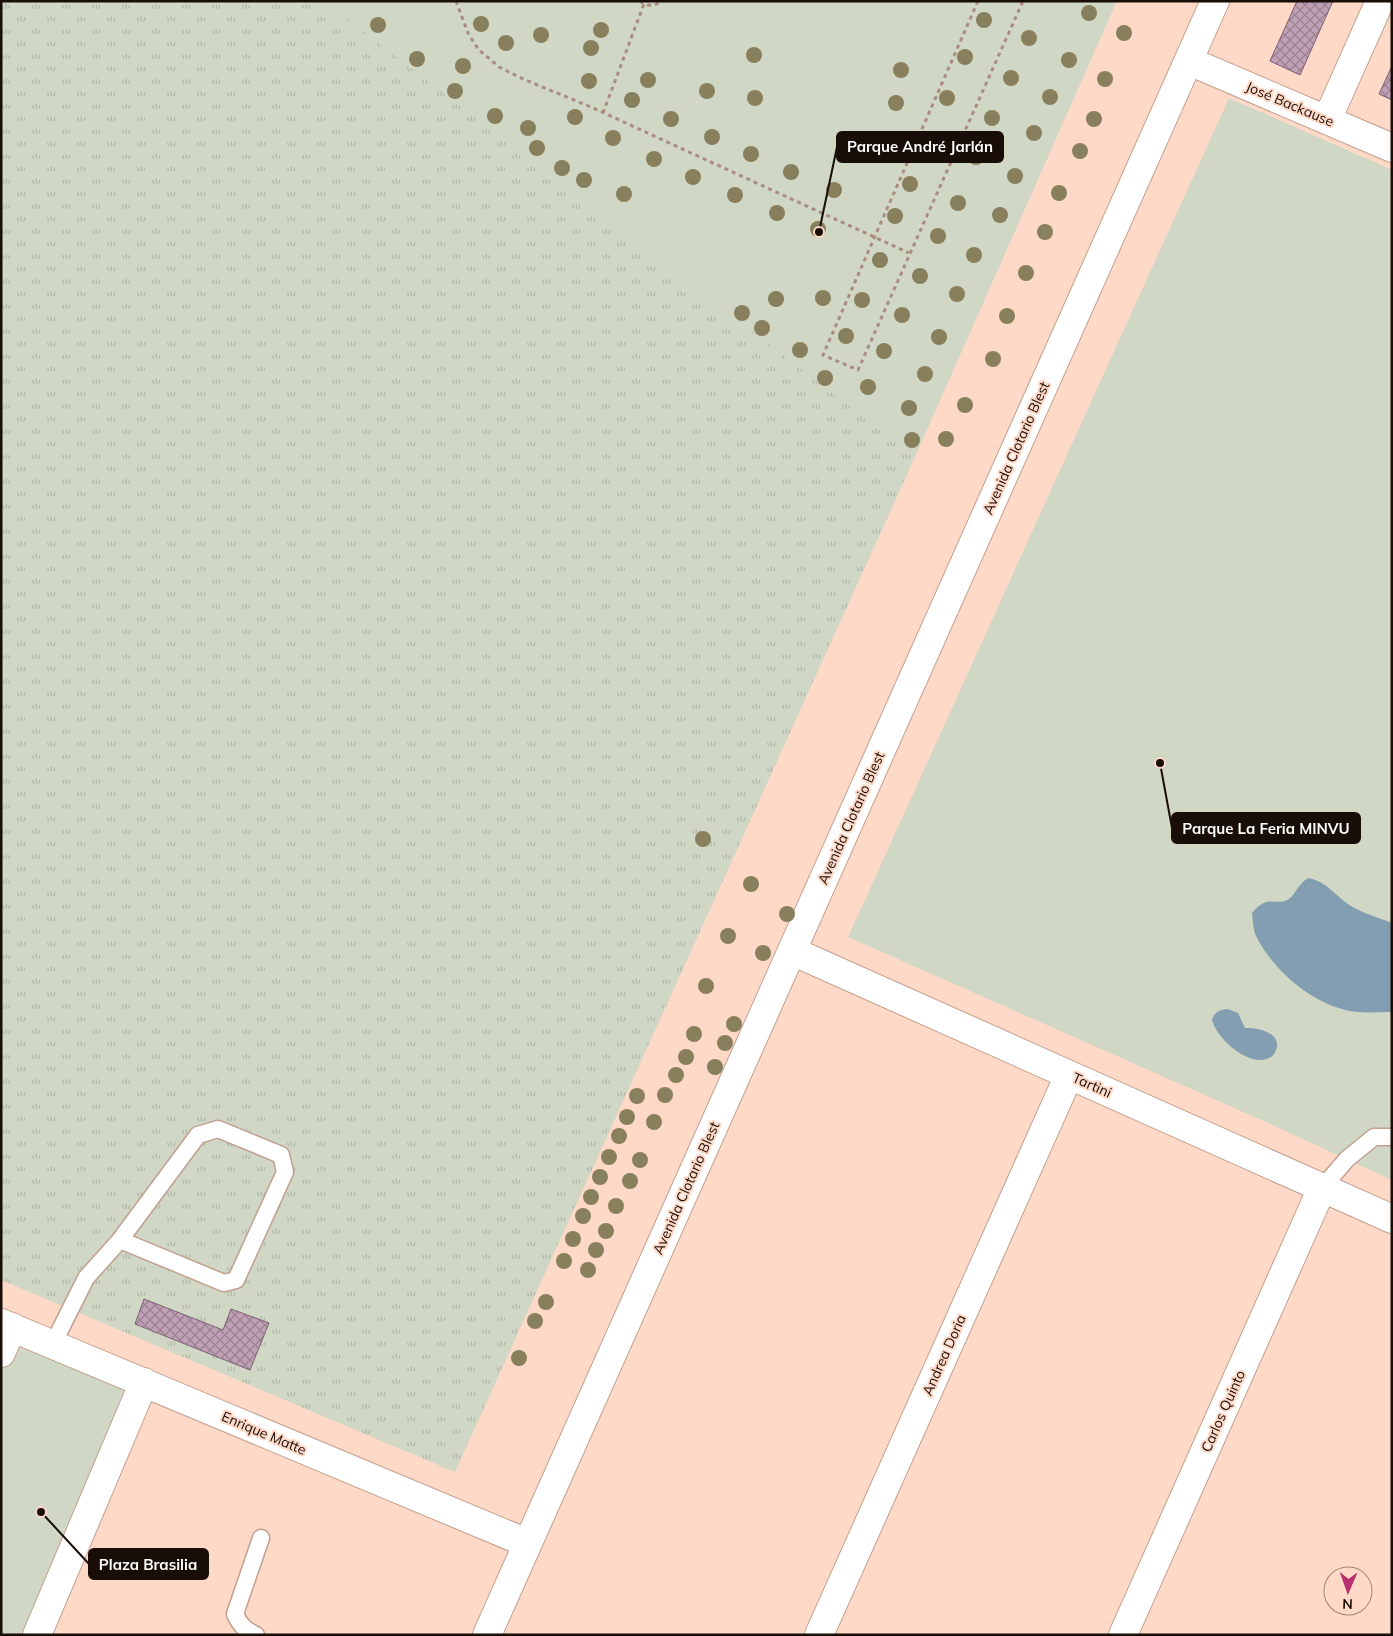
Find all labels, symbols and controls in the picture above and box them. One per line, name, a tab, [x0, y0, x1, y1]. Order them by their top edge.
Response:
street label: José Backause	[1243, 77, 1337, 131]
callout: Parque André Jarlán	[837, 132, 1003, 162]
text: Parque André Jarlán	[847, 137, 993, 156]
street label: Avenida Clotario Blest	[979, 379, 1053, 517]
street label: Avenida Clotario Blest	[814, 749, 888, 887]
callout: Parque La Feria MINVU	[1172, 813, 1360, 843]
text: Parque La Feria MINVU	[1182, 819, 1350, 838]
street label: Tartini	[1070, 1068, 1114, 1102]
street label: Avenida Clotario Blest	[649, 1119, 723, 1257]
street label: Andrea Doria	[918, 1312, 970, 1398]
street label: Carlos Quinto	[1197, 1367, 1249, 1455]
street label: Enrique Matte	[219, 1407, 309, 1459]
callout: Plaza Brasilia	[89, 1549, 208, 1579]
text: Plaza Brasilia	[99, 1555, 197, 1574]
north arrow	[1323, 1566, 1373, 1616]
text: N	[1342, 1595, 1353, 1613]

